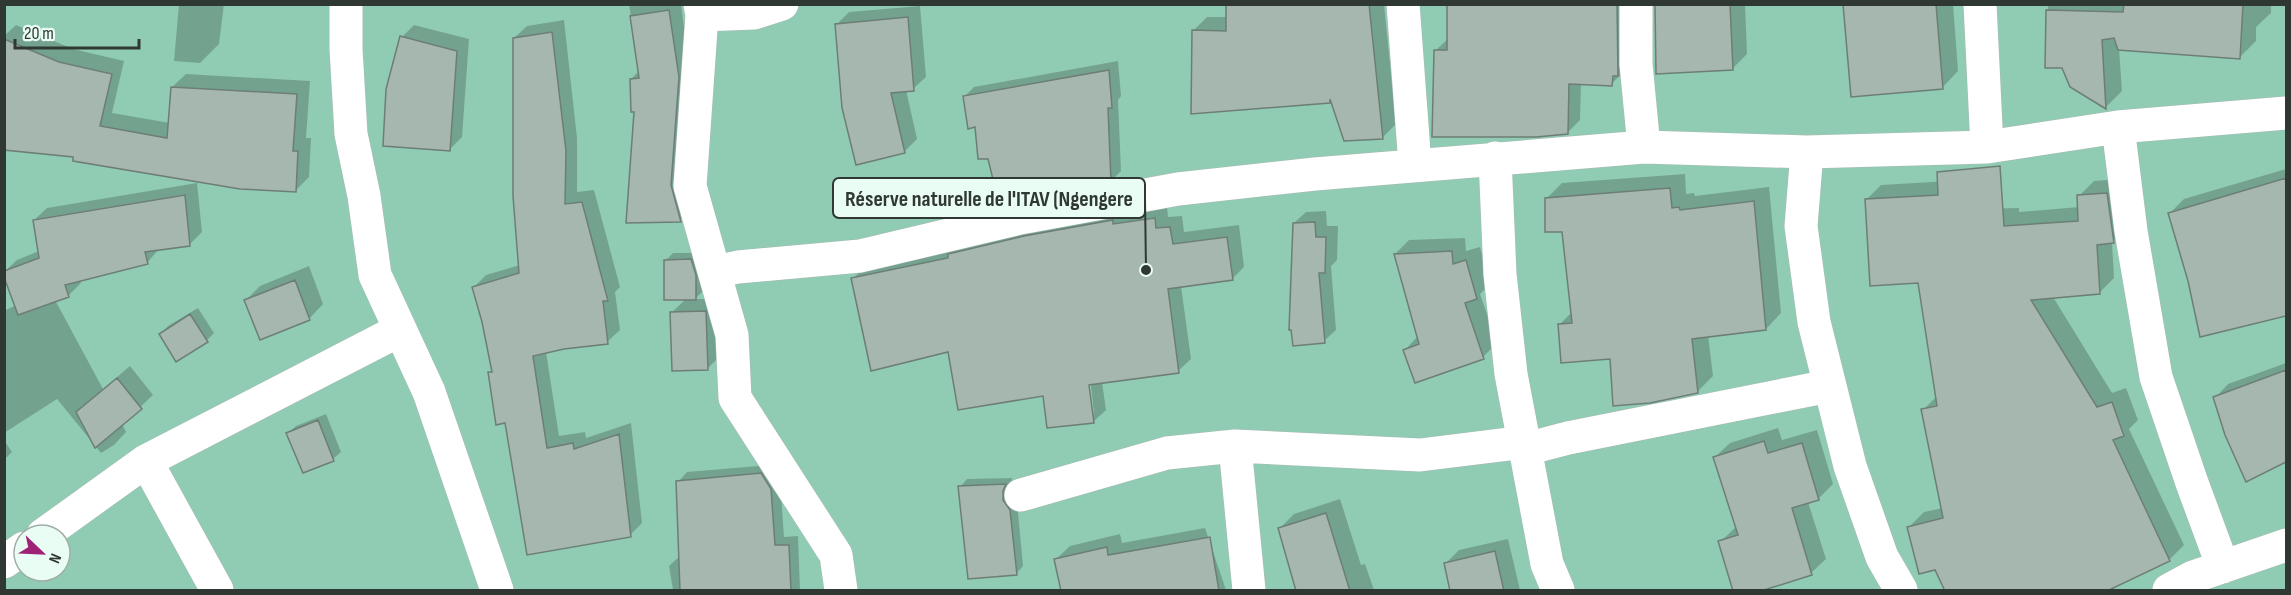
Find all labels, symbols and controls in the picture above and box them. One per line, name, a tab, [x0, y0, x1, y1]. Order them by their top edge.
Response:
scale bar	[15, 12, 140, 50]
text: 20 m	[24, 23, 54, 44]
callout: Réserve naturelle de l'ITAV (Ngengere	[833, 178, 1145, 218]
text: Réserve naturelle de l'ITAV (Ngengere	[845, 186, 1133, 213]
north arrow	[12, 523, 72, 583]
text: N	[44, 551, 65, 566]

